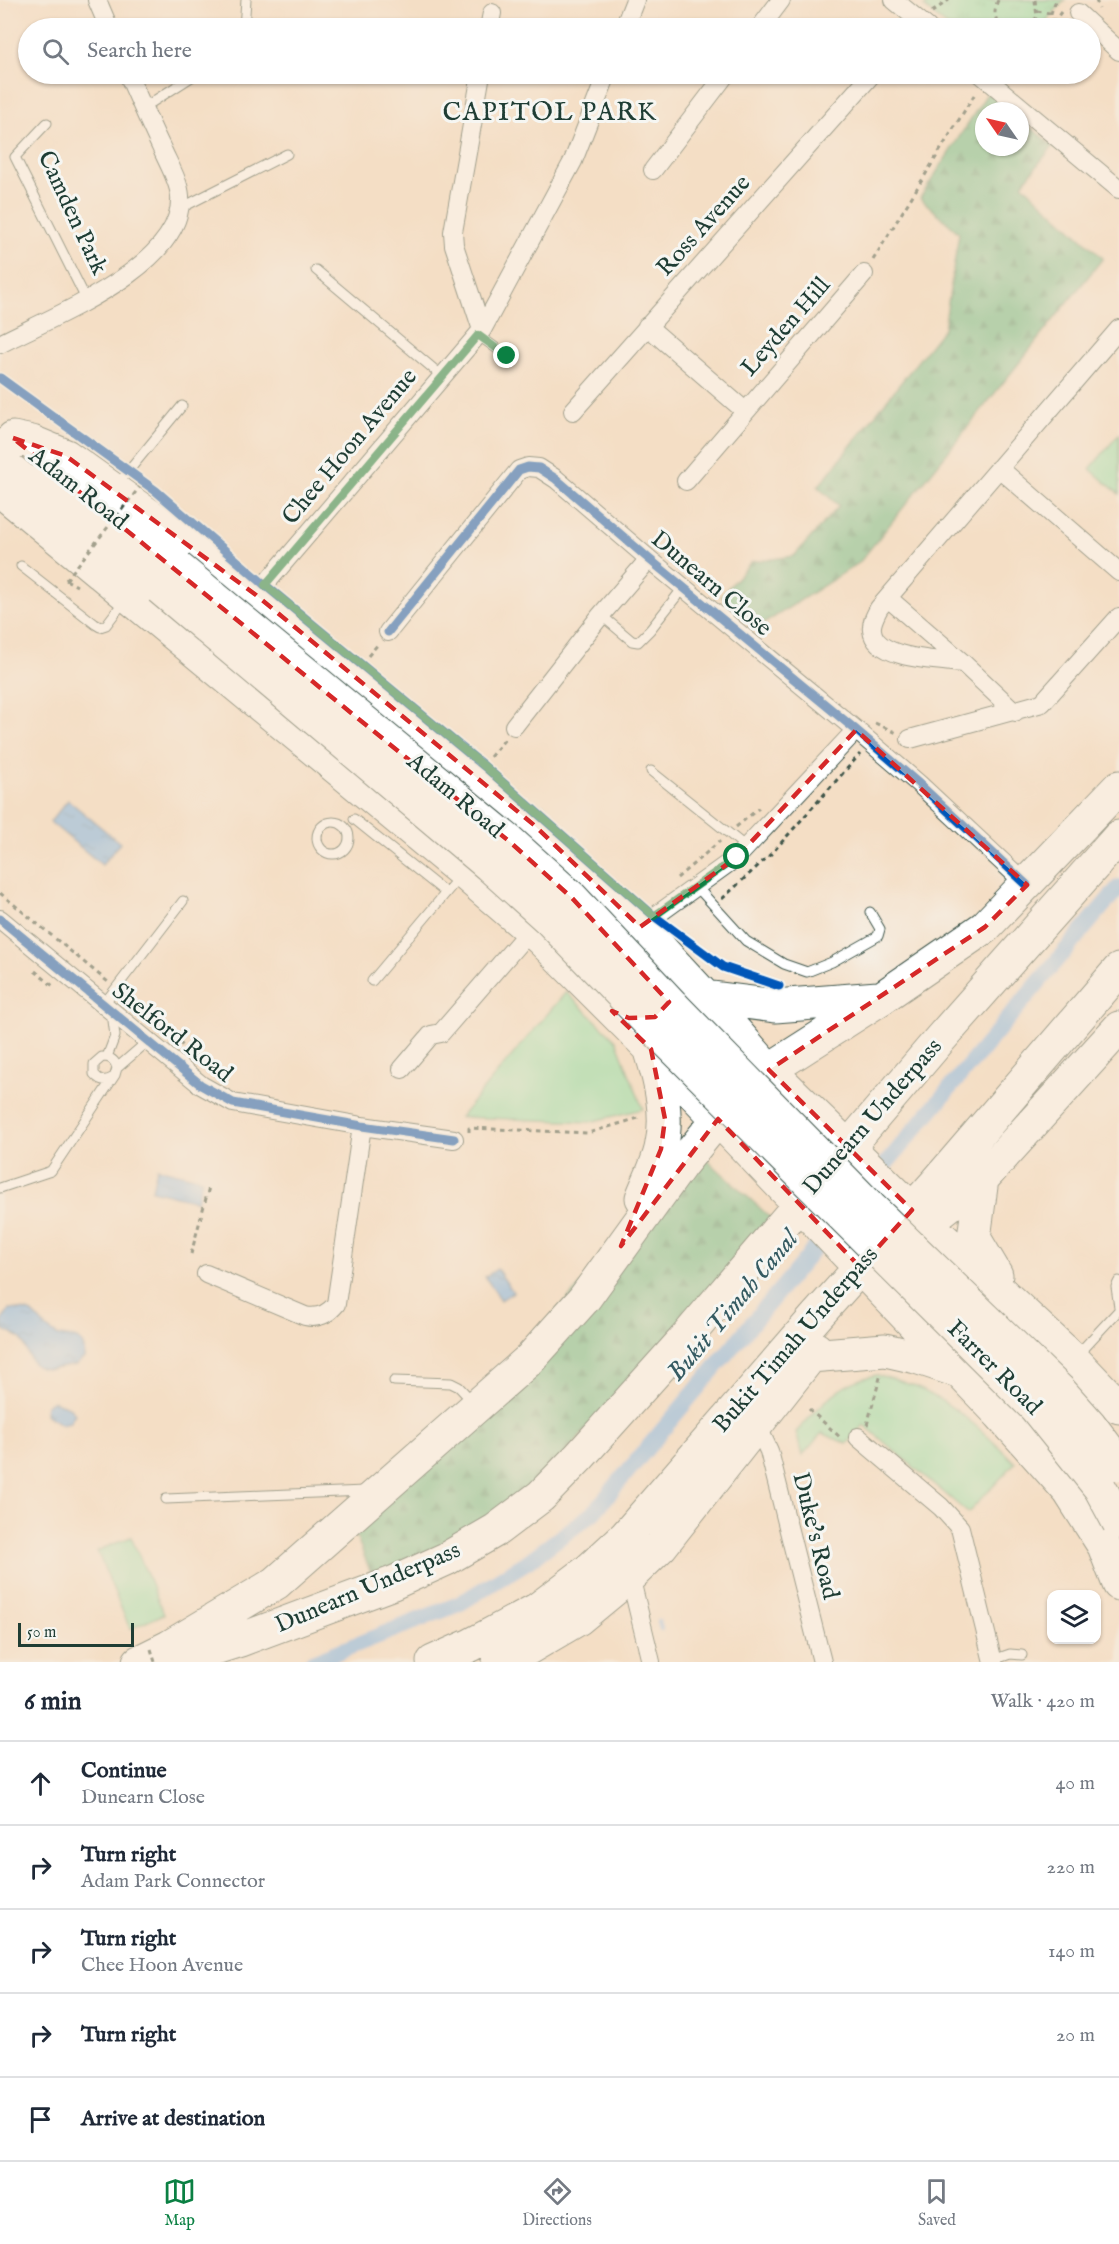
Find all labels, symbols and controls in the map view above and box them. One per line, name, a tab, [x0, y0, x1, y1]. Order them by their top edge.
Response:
search box	[18, 18, 1101, 84]
icon: search	[39, 35, 72, 68]
text: Search here	[87, 37, 192, 65]
district label: CAPITOL PARK	[443, 96, 657, 129]
north arrow	[975, 102, 1029, 156]
street label: Camden Park	[30, 146, 114, 280]
street label: Ross Avenue	[650, 169, 758, 283]
street label: Leyden Hill	[734, 271, 838, 383]
route end	[493, 342, 519, 368]
street label: Chee Hoon Avenue	[276, 363, 424, 531]
street label: Adam Road	[21, 440, 134, 537]
street label: Dunearn Close	[644, 524, 778, 644]
street label: Adam Road	[399, 746, 510, 846]
route start	[723, 843, 749, 869]
street label: Shelford Road	[105, 976, 239, 1090]
street label: Dunearn Underpass	[796, 1032, 950, 1202]
water label: Bukit Timah Canal	[660, 1222, 807, 1388]
street label: Bukit Timah Underpass	[706, 1240, 886, 1440]
street label: Farrer Road	[940, 1314, 1048, 1422]
street label: Duke's Road	[784, 1469, 846, 1603]
street label: Dunearn Underpass	[271, 1535, 465, 1641]
map controls	[1047, 1590, 1101, 1644]
button: layers	[1047, 1590, 1101, 1644]
scale bar	[18, 1620, 134, 1648]
text: 50 m	[27, 1623, 56, 1643]
text: 6 min	[24, 1685, 82, 1718]
text: Walk · 420 m	[990, 1689, 1095, 1714]
text: Continue	[81, 1757, 167, 1785]
icon: ahead	[24, 1767, 57, 1800]
text: 40 m	[1056, 1771, 1095, 1796]
text: Dunearn Close	[81, 1785, 205, 1810]
text: Turn right	[81, 1841, 176, 1869]
icon: right	[24, 1851, 57, 1884]
text: 220 m	[1047, 1855, 1095, 1880]
text: Adam Park Connector	[81, 1869, 265, 1894]
text: Turn right	[81, 1925, 176, 1953]
icon: right	[24, 1935, 57, 1968]
text: 140 m	[1048, 1939, 1095, 1964]
text: Chee Hoon Avenue	[81, 1953, 243, 1978]
icon: right	[24, 2019, 57, 2052]
text: Turn right	[81, 2021, 176, 2049]
text: 20 m	[1056, 2023, 1095, 2048]
icon: arrive	[24, 2103, 57, 2136]
text: Arrive at destination	[81, 2105, 265, 2133]
tab: Map	[163, 2175, 196, 2231]
tab: Directions	[522, 2175, 592, 2231]
tab: Saved	[918, 2175, 956, 2231]

